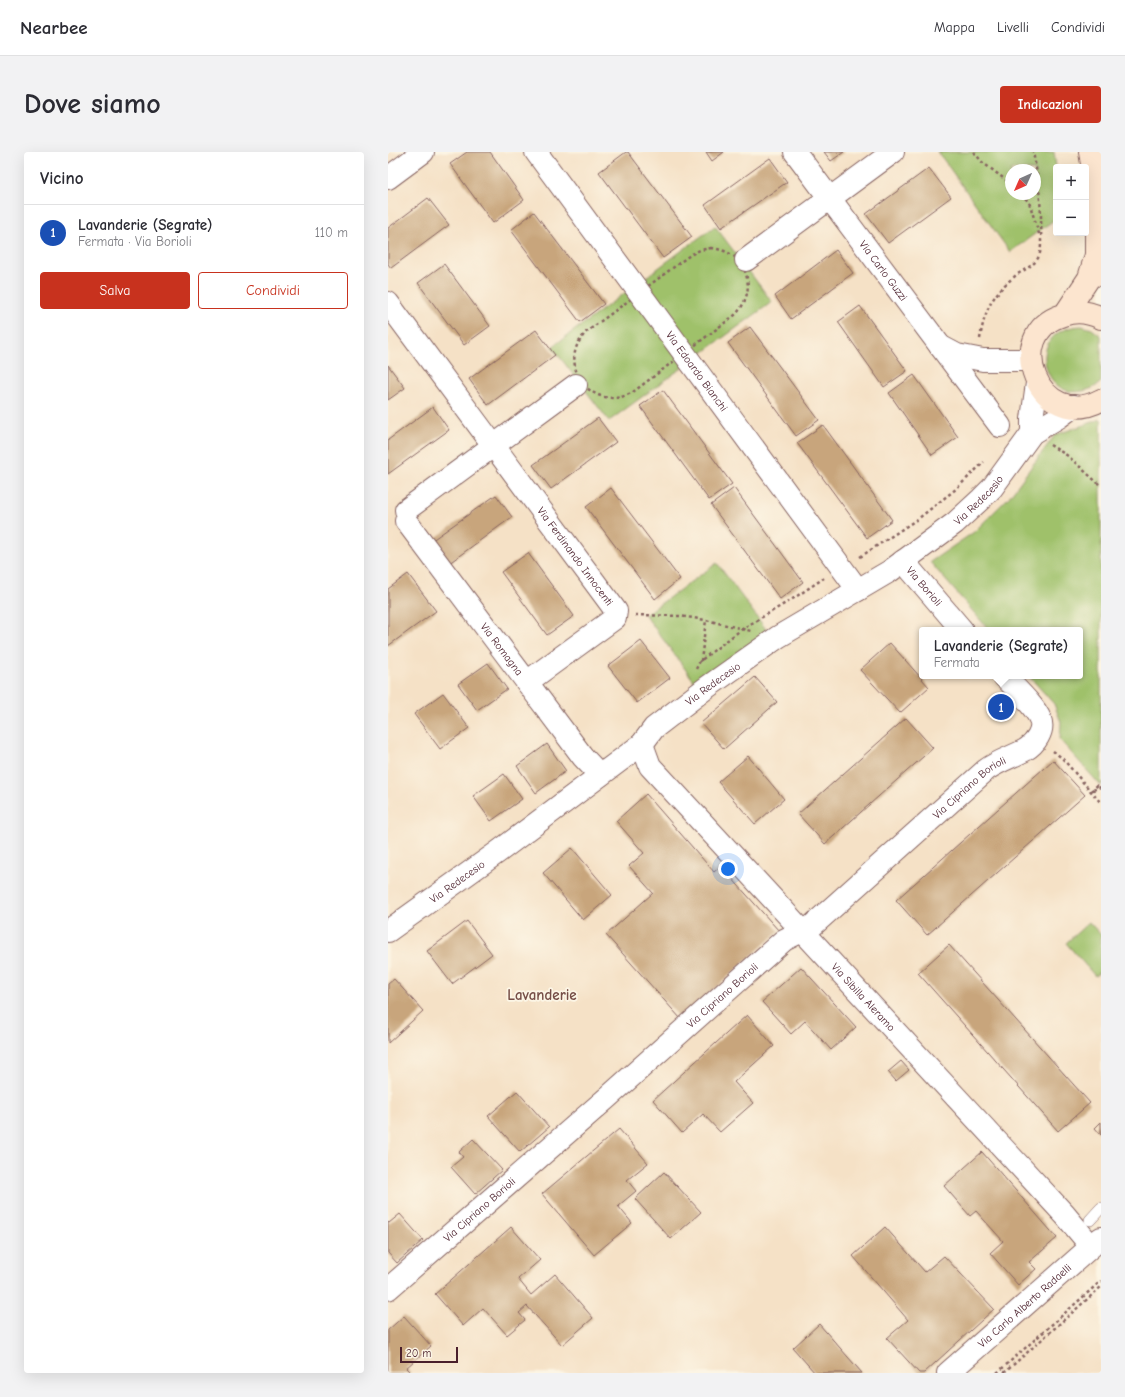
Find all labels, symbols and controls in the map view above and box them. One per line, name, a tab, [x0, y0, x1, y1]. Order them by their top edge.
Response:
text: Nearbee	[20, 17, 88, 39]
text: Mappa	[934, 19, 975, 36]
text: Livelli	[997, 19, 1029, 36]
text: Condividi	[1051, 19, 1105, 36]
button: Indicazioni	[1000, 86, 1101, 123]
text: Dove siamo	[24, 88, 161, 120]
north arrow	[1005, 164, 1041, 200]
map controls	[1053, 164, 1089, 236]
button: +	[1053, 164, 1089, 200]
text: Vicino	[40, 169, 83, 188]
button: −	[1053, 200, 1089, 236]
text: Lavanderie (Segrate)	[78, 216, 212, 234]
text: 1	[50, 225, 56, 240]
text: 110 m	[315, 225, 348, 240]
text: Fermata · Via Borioli	[78, 234, 192, 249]
street label: Via Carlo Guzzi	[857, 238, 910, 303]
button: Salva	[40, 272, 190, 309]
button: Condividi	[198, 272, 348, 309]
street label: Via Edoardo Bianchi	[663, 329, 731, 414]
street label: Via Redecesio	[951, 472, 1006, 527]
street label: Via Ferdinando Innocenti	[535, 504, 616, 608]
street label: Via Borioli	[904, 564, 945, 609]
street label: Via Romagna	[478, 620, 526, 678]
popup	[919, 627, 1083, 679]
text: Lavanderie (Segrate)	[934, 637, 1068, 655]
text: Fermata	[934, 655, 980, 670]
street label: Via Redecesio	[683, 659, 743, 708]
pin: 1	[988, 692, 1014, 722]
street label: Via Cipriano Borioli	[930, 753, 1008, 821]
street label: Via Redecesio	[427, 857, 487, 906]
your location	[718, 859, 738, 879]
street label: Via Cipriano Borioli	[684, 960, 761, 1030]
street label: Via Sibilla Aleramo	[829, 960, 898, 1034]
district label: Lavanderie	[507, 986, 577, 1004]
street label: Via Cipriano Borioli	[440, 1175, 518, 1244]
street label: Via Carlo Alberto Radaelli	[975, 1261, 1074, 1350]
scale bar	[400, 1345, 458, 1364]
text: 20 m	[406, 1347, 431, 1360]

